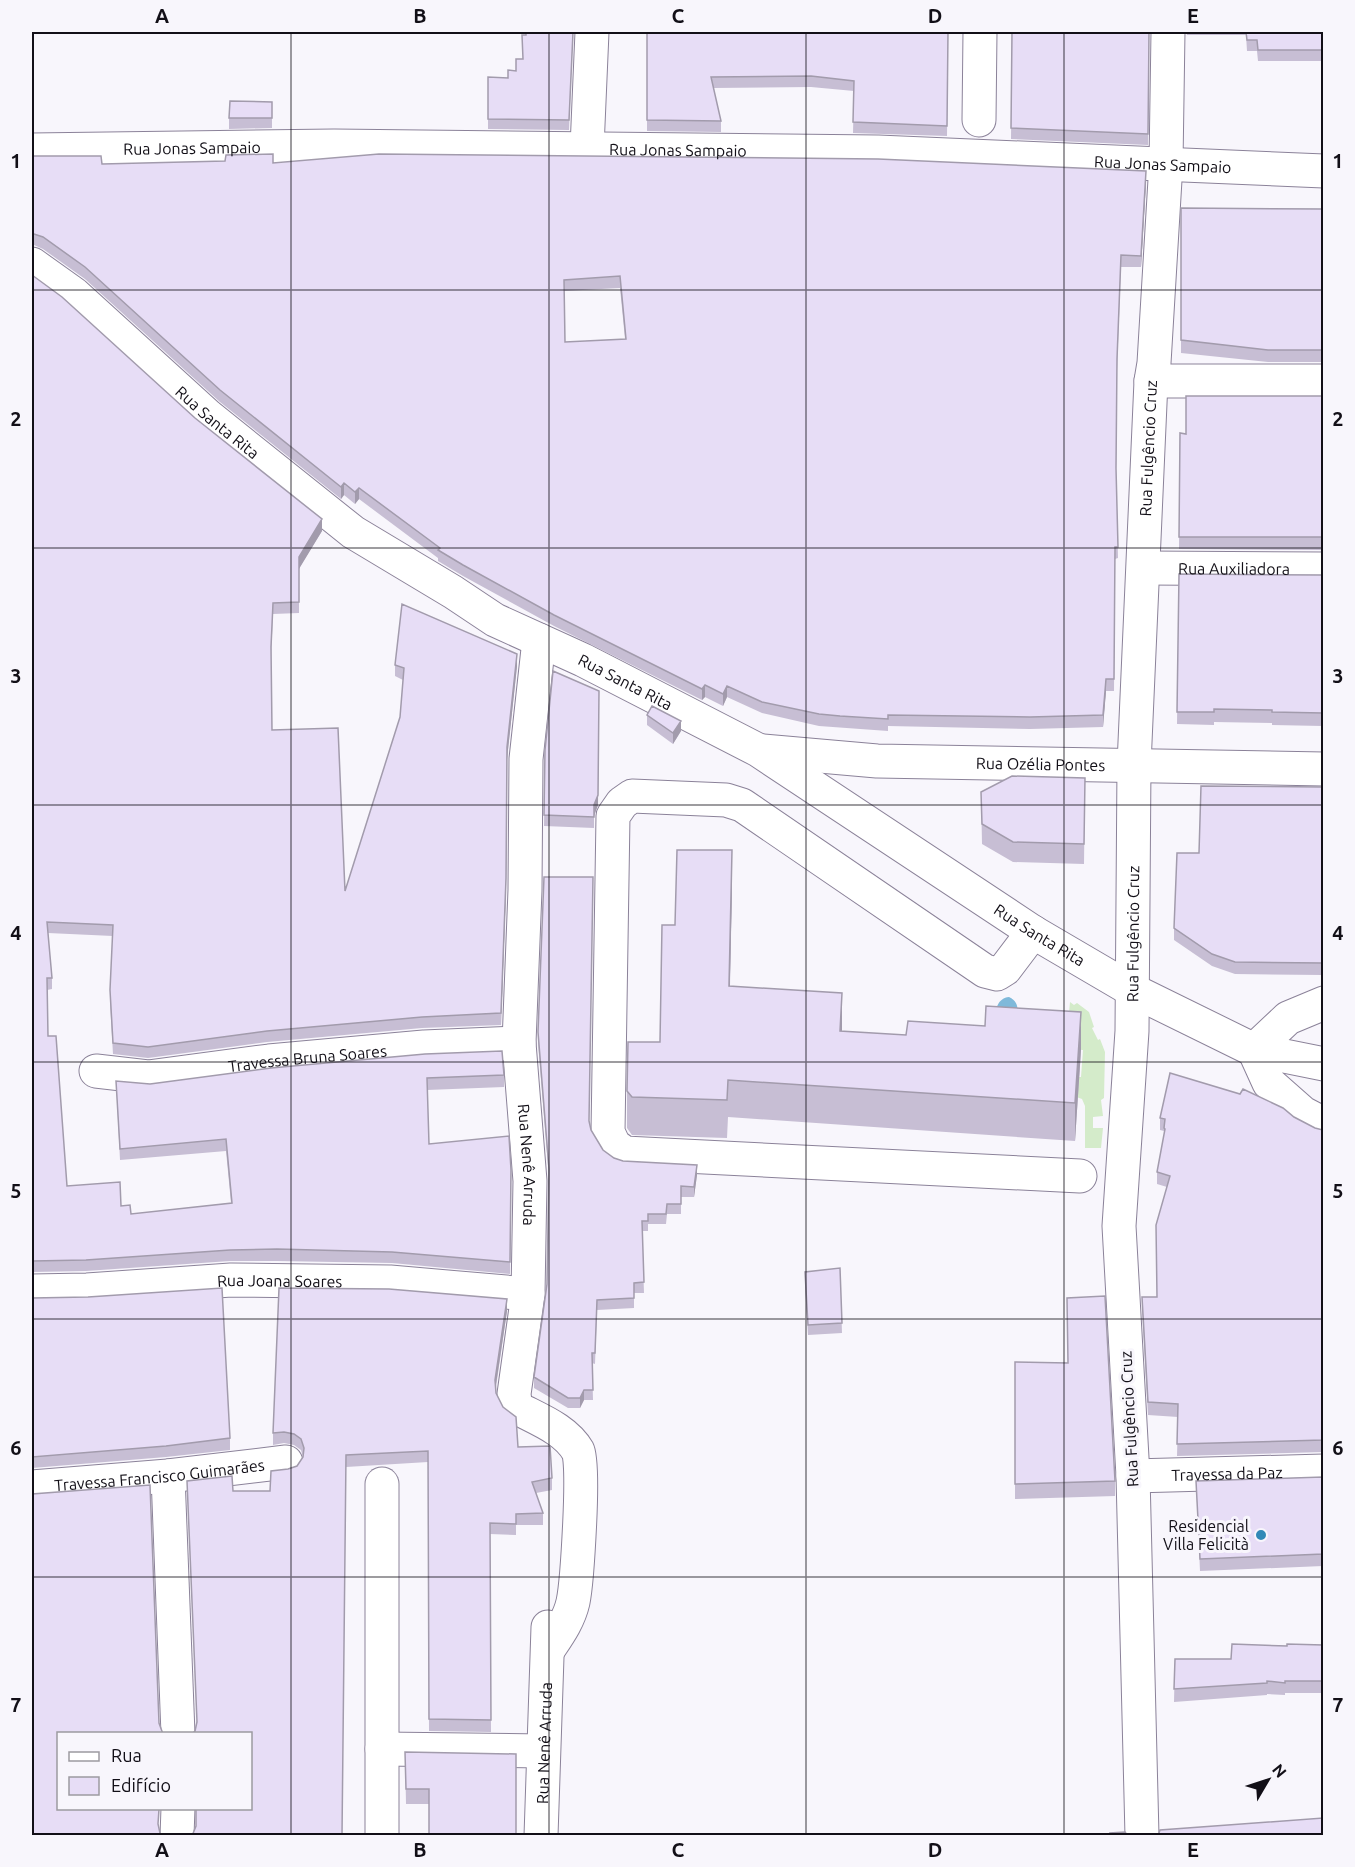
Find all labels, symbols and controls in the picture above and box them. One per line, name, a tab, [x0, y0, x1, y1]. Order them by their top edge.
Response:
text: A	[155, 4, 169, 27]
text: B	[413, 4, 427, 27]
text: C	[672, 4, 685, 27]
text: D	[928, 4, 942, 27]
text: E	[1187, 4, 1199, 27]
street label: Rua Jonas Sampaio	[123, 138, 261, 158]
street label: Rua Jonas Sampaio	[609, 140, 747, 160]
text: 1	[10, 149, 22, 172]
text: 1	[1332, 149, 1344, 172]
street label: Rua Jonas Sampaio	[1094, 152, 1232, 176]
street label: Rua Fulgêncio Cruz	[1136, 380, 1160, 517]
street label: Rua Santa Rita	[172, 382, 263, 462]
text: 2	[10, 407, 22, 430]
text: 2	[1332, 407, 1344, 430]
street label: Rua Auxiliadora	[1178, 559, 1290, 578]
street label: Rua Santa Rita	[575, 650, 676, 713]
text: 3	[10, 664, 22, 687]
text: 3	[1332, 664, 1344, 687]
street label: Rua Ozélia Pontes	[976, 754, 1105, 774]
street label: Rua Fulgêncio Cruz	[1123, 866, 1142, 1002]
street label: Rua Santa Rita	[991, 900, 1088, 970]
text: 4	[10, 921, 22, 944]
text: 4	[1332, 921, 1344, 944]
street label: Travessa Bruna Soares	[227, 1041, 388, 1075]
street label: Rua Nenê Arruda	[515, 1103, 539, 1226]
text: 5	[10, 1179, 22, 1202]
text: 5	[1332, 1179, 1344, 1202]
street label: Rua Joana Soares	[216, 1271, 342, 1290]
street label: Rua Fulgêncio Cruz	[1116, 1350, 1142, 1488]
text: 6	[10, 1436, 22, 1459]
text: 6	[1332, 1436, 1344, 1459]
street label: Travessa Francisco Guimarães	[54, 1456, 266, 1494]
street label: Travessa da Paz	[1171, 1463, 1283, 1484]
place label: Residencial Villa Felicità	[1163, 1517, 1249, 1553]
marker: Residencial Villa Felicità	[1254, 1528, 1268, 1542]
street label: Rua Nenê Arruda	[533, 1682, 555, 1804]
text: 7	[10, 1693, 22, 1716]
text: 7	[1332, 1693, 1344, 1716]
legend	[57, 1732, 252, 1810]
text: Rua	[111, 1745, 142, 1765]
north arrow	[1238, 1750, 1298, 1810]
text: N	[1269, 1760, 1290, 1781]
text: Edifício	[111, 1775, 171, 1795]
text: A	[155, 1838, 169, 1861]
text: B	[413, 1838, 427, 1861]
text: C	[672, 1838, 685, 1861]
text: D	[928, 1838, 942, 1861]
text: E	[1187, 1838, 1199, 1861]

